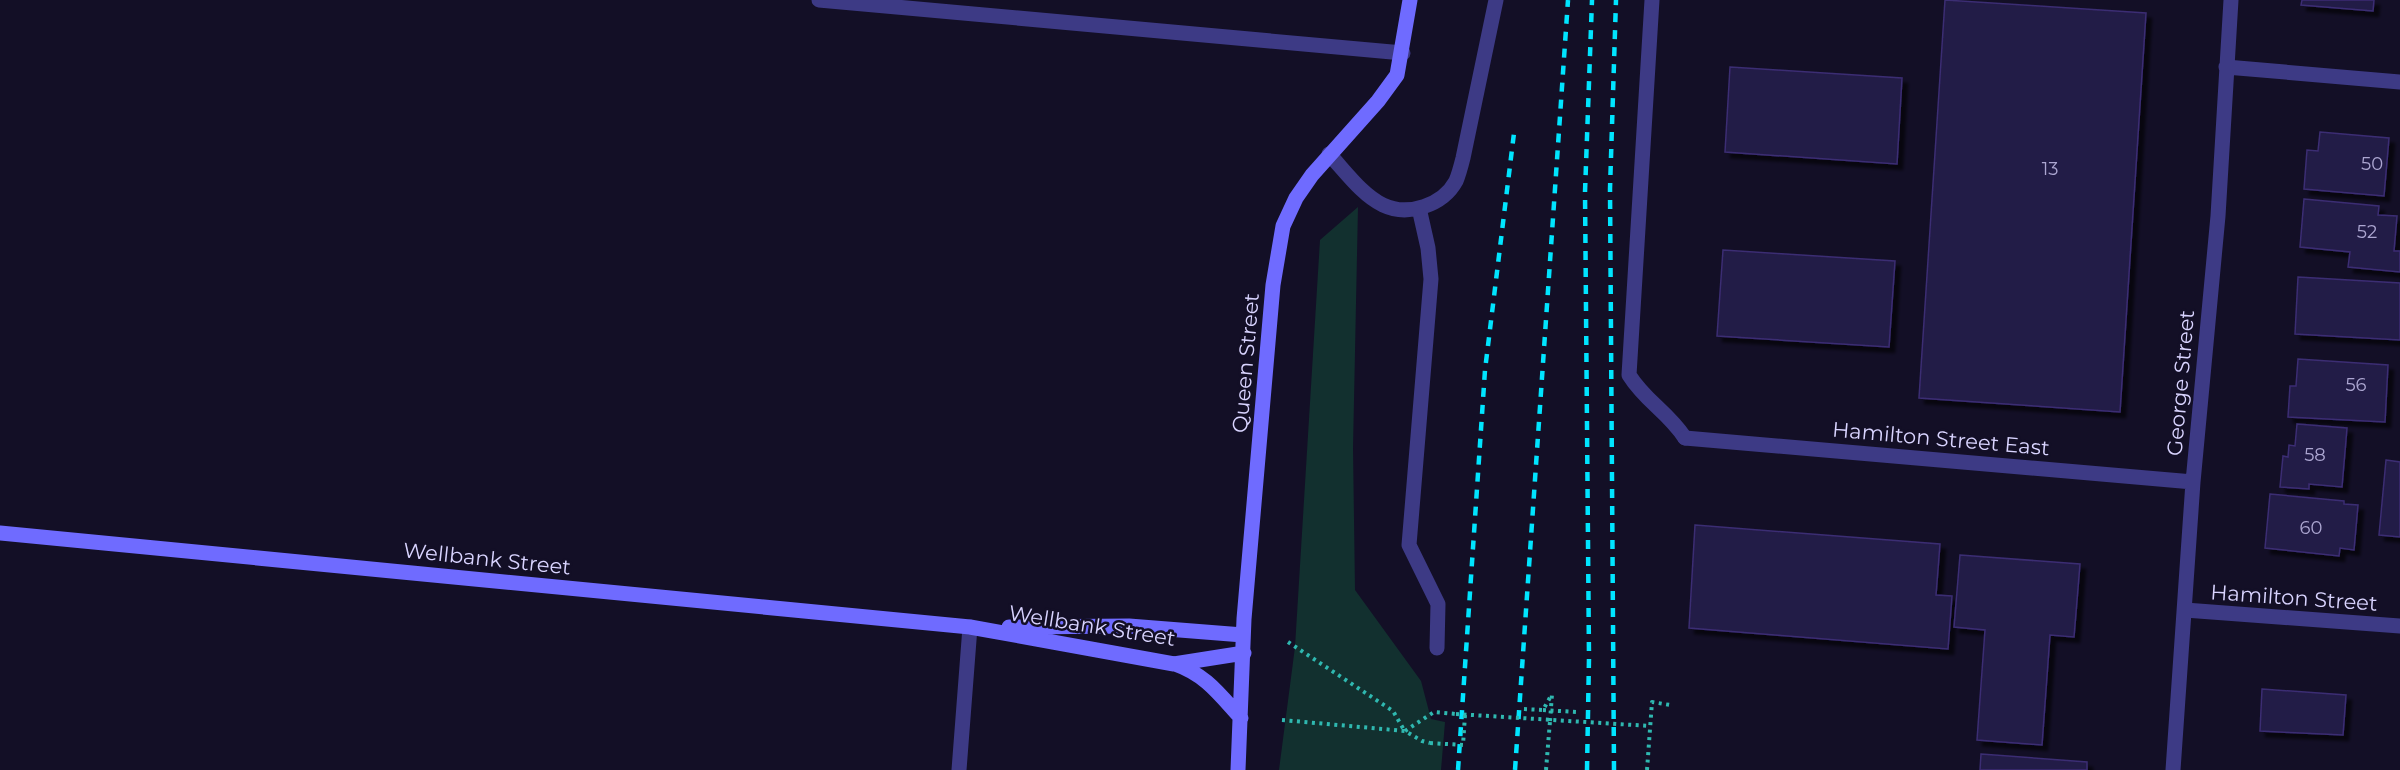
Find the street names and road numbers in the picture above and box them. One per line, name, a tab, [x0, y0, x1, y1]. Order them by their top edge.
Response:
street label: Queen Street	[1227, 292, 1264, 434]
street label: George Street	[2162, 309, 2199, 457]
street label: Hamilton Street East	[1831, 417, 2051, 460]
street label: Wellbank Street	[402, 537, 572, 580]
street label: Hamilton Street	[2210, 579, 2378, 616]
street label: Wellbank Street	[1007, 600, 1177, 651]

